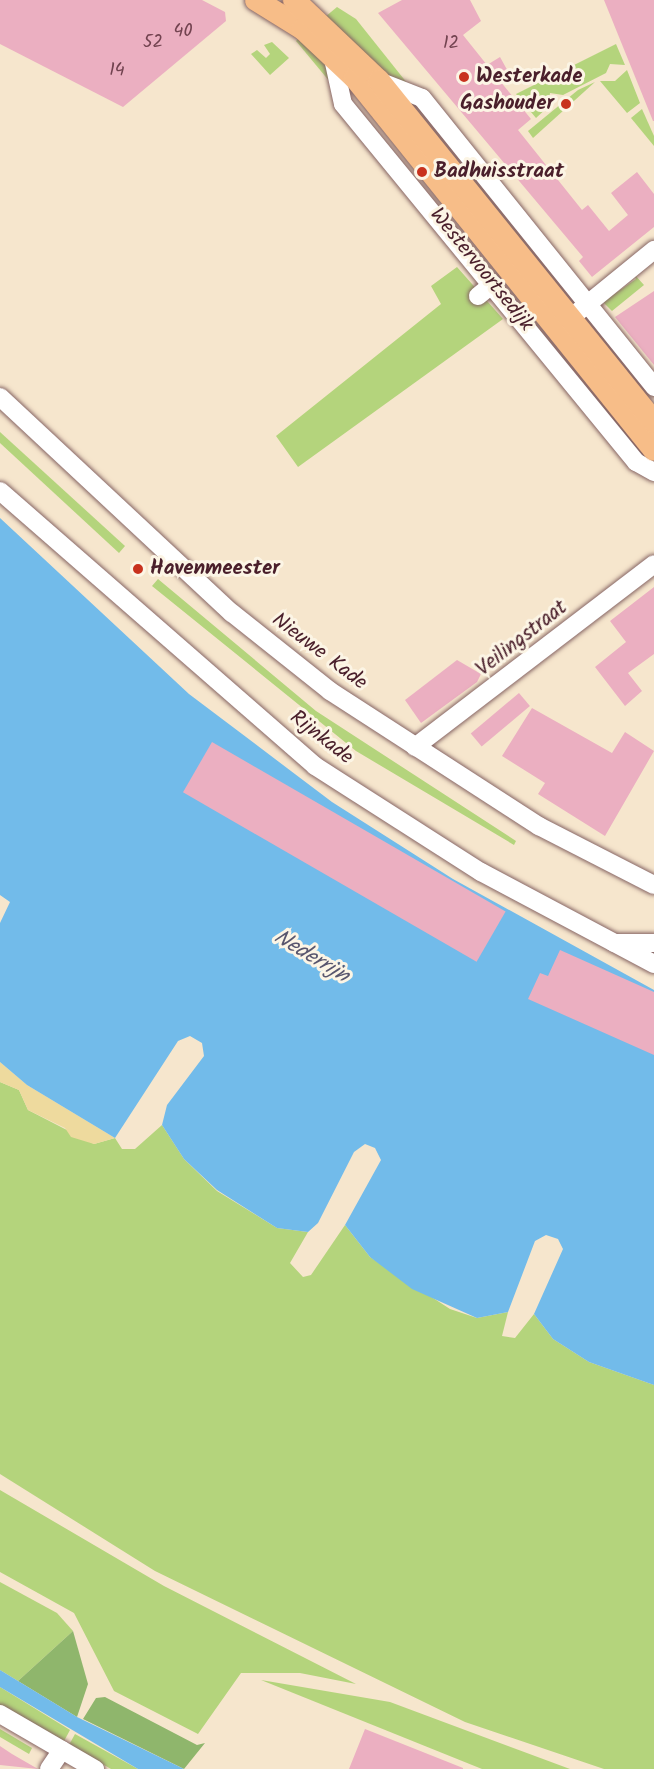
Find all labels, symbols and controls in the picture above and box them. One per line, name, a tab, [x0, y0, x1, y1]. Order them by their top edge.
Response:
house number: 40	[174, 21, 192, 43]
house number: 52	[143, 32, 163, 54]
house number: 12	[443, 33, 459, 55]
house number: 14	[109, 60, 125, 82]
place label: Westerkade	[476, 64, 582, 90]
marker: Westerkade	[457, 70, 471, 84]
place label: Gashouder	[460, 91, 554, 117]
marker: Gashouder	[559, 97, 573, 111]
place label: Badhuisstraat	[434, 159, 564, 185]
marker: Badhuisstraat	[415, 165, 429, 179]
street label: Westervoortsedijk	[424, 203, 538, 337]
place label: Havenmeester	[150, 556, 280, 582]
marker: Havenmeester	[131, 562, 145, 576]
street label: Veilingstraat	[471, 596, 573, 682]
street label: Nieuwe Kade	[266, 608, 372, 696]
street label: Rijnkade	[284, 705, 358, 771]
water label: Nederrijn	[269, 924, 353, 990]

